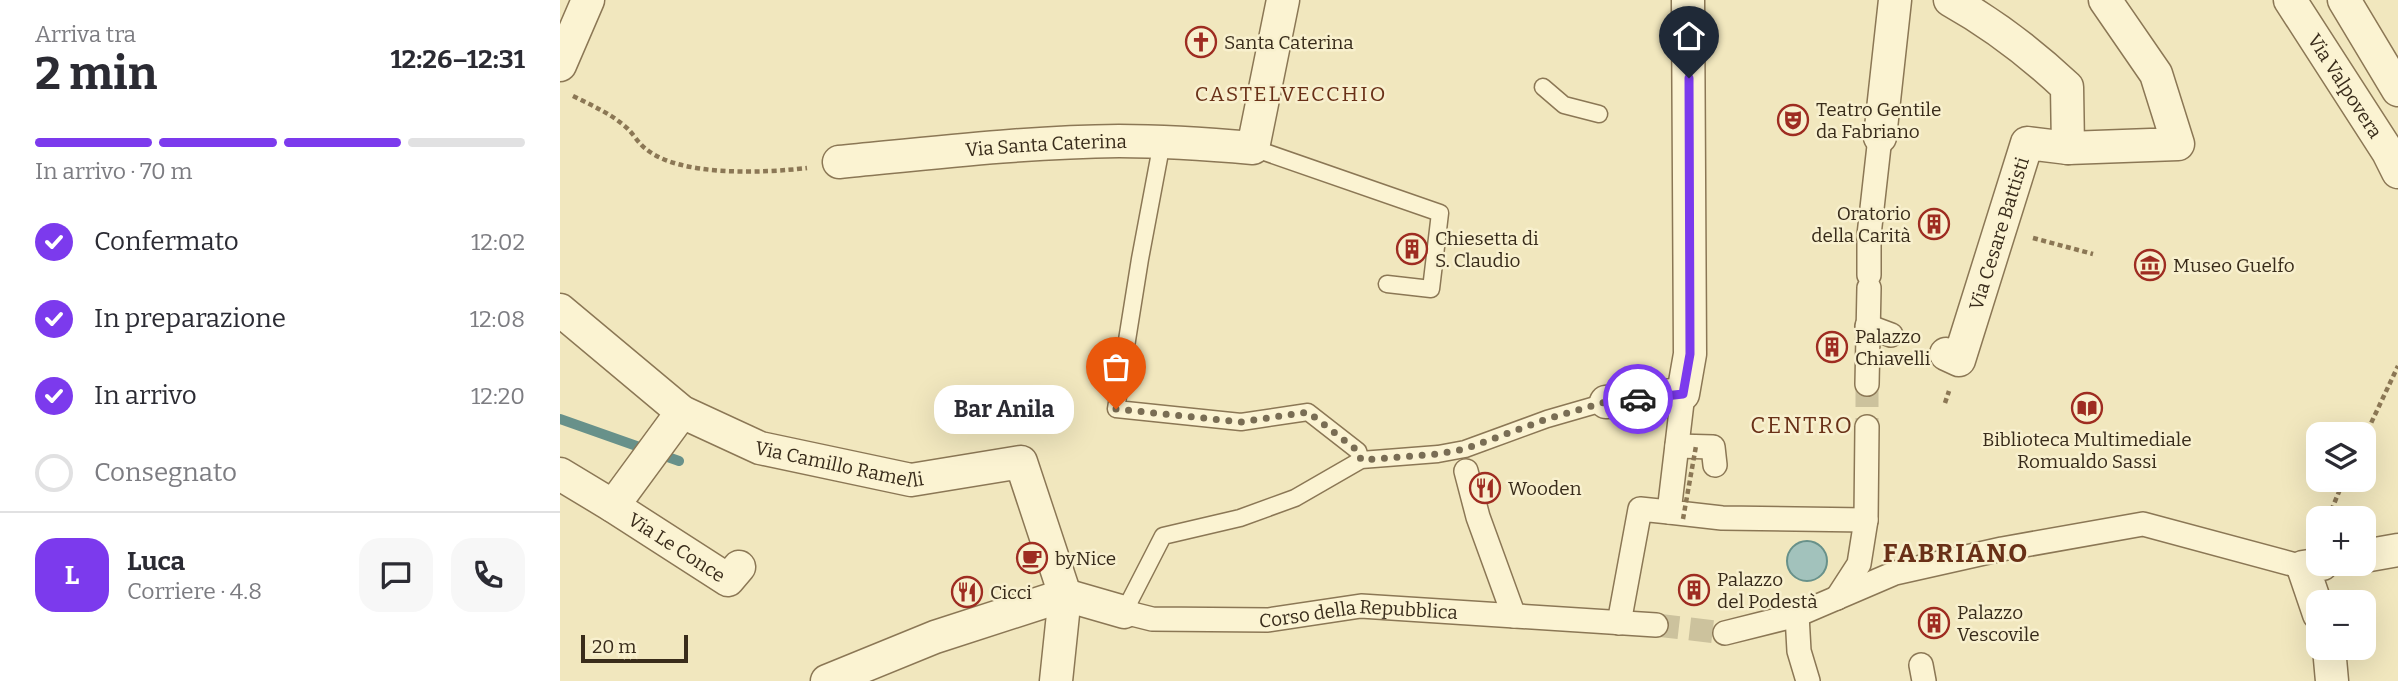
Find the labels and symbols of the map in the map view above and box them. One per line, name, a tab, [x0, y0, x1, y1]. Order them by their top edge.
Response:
pin	[1659, 6, 1719, 78]
church icon: Santa Caterina	[1184, 25, 1218, 59]
street label: Via Valpovera	[2303, 29, 2388, 143]
place label: Santa Caterina	[1224, 31, 1354, 54]
district label: CASTELVECCHIO	[1195, 81, 1387, 107]
place label: Teatro Gentile da Fabriano	[1816, 98, 1941, 143]
theatre icon: Teatro Gentile da Fabriano	[1776, 103, 1810, 137]
street label: Via Santa Caterina	[964, 129, 1128, 161]
street label: Via Cesare Battisti	[1964, 154, 2034, 313]
place label: Oratorio della Carità	[1811, 202, 1912, 247]
building icon: Oratorio della Carità	[1917, 207, 1951, 241]
place label: Chiesetta di S. Claudio	[1435, 227, 1539, 272]
building icon: Chiesetta di S. Claudio	[1395, 232, 1429, 266]
museum icon: Museo Guelfo	[2133, 248, 2167, 282]
place label: Museo Guelfo	[2173, 254, 2295, 277]
place label: Palazzo Chiavelli	[1855, 325, 1931, 370]
building icon: Palazzo Chiavelli	[1815, 330, 1849, 364]
pin	[1086, 337, 1146, 409]
courier	[1603, 364, 1673, 434]
callout: Bar Anila	[934, 384, 1074, 434]
library icon: Biblioteca Multimediale Romualdo Sassi	[2070, 391, 2104, 425]
district label: CENTRO	[1750, 411, 1854, 439]
place label: Biblioteca Multimediale Romualdo Sassi	[1982, 428, 2192, 473]
street label: Via Camillo Ramelli	[753, 436, 926, 492]
restaurant icon: Wooden	[1468, 471, 1502, 505]
place label: Wooden	[1508, 477, 1582, 500]
street label: Via Le Conce	[624, 507, 730, 587]
district label: FABRIANO	[1883, 538, 2029, 569]
cafe icon: byNice	[1015, 541, 1049, 575]
place label: byNice	[1055, 547, 1116, 570]
place label: Palazzo del Podestà	[1717, 568, 1818, 613]
building icon: Palazzo del Podestà	[1677, 573, 1711, 607]
restaurant icon: Cicci	[950, 575, 984, 609]
place label: Cicci	[990, 581, 1032, 604]
street label: Corso della Repubblica	[1259, 594, 1459, 632]
place label: Palazzo Vescovile	[1957, 601, 2040, 646]
building icon: Palazzo Vescovile	[1917, 606, 1951, 640]
scale bar	[581, 632, 688, 664]

